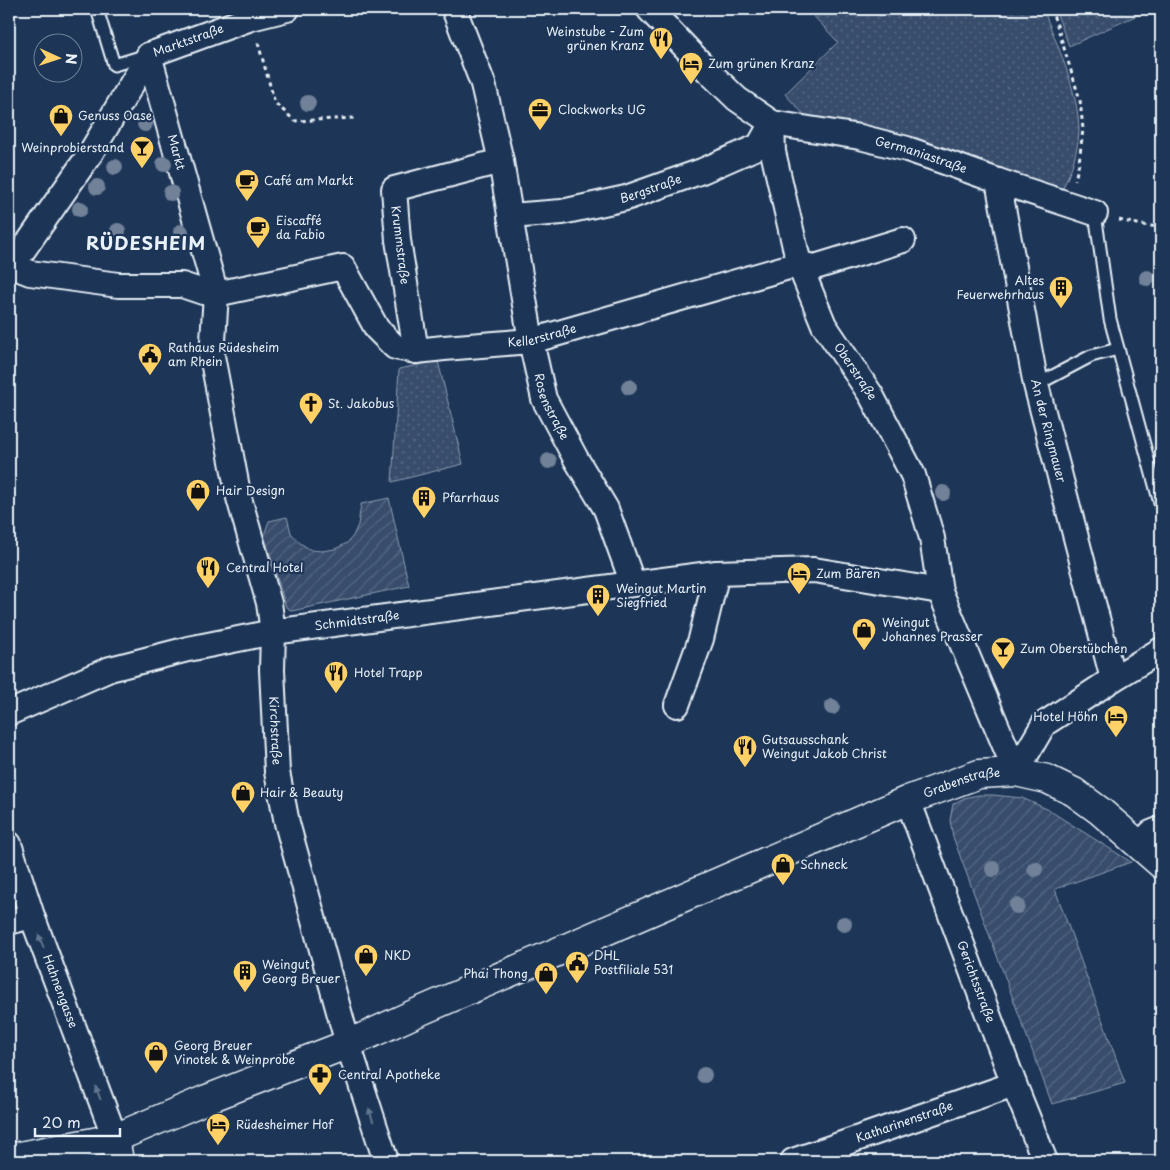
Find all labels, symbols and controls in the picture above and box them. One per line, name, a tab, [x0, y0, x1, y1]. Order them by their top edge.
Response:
street label: Marktstraße	[150, 19, 226, 61]
place label: Weinstube - Zum grünen Kranz	[546, 22, 644, 54]
restaurant icon: Weinstube - Zum grünen Kranz	[648, 26, 674, 60]
north arrow	[32, 32, 82, 82]
hotel icon: Zum grünen Kranz	[678, 51, 704, 85]
text: N	[61, 53, 82, 65]
place label: Zum grünen Kranz	[708, 54, 814, 72]
office icon: Clockworks UG	[527, 97, 553, 131]
place label: Clockworks UG	[558, 100, 646, 118]
shop icon: Genuss Oase	[48, 103, 74, 137]
place label: Genuss Oase	[78, 106, 152, 124]
street label: Germaniastraße	[873, 131, 970, 177]
street label: Markt	[164, 132, 191, 172]
bar icon: Weinprobierstand	[129, 135, 155, 169]
place label: Weinprobierstand	[21, 138, 125, 156]
cafe icon: Café am Markt	[234, 168, 260, 202]
street label: Bergstraße	[618, 169, 684, 207]
place label: Café am Markt	[264, 171, 353, 189]
street label: Krummstraße	[387, 205, 415, 285]
place label: Eiscaffé da Fabio	[276, 211, 325, 243]
cafe icon: Eiscaffé da Fabio	[245, 215, 271, 249]
district label: RÜDESHEIM	[86, 229, 206, 256]
place label: Altes Feuerwehrhaus	[956, 271, 1045, 303]
building icon: Altes Feuerwehrhaus	[1048, 275, 1074, 309]
street label: Kellerstraße	[507, 318, 578, 351]
place label: Rathaus Rüdesheim am Rhein	[168, 338, 279, 370]
street label: Oberstraße	[830, 339, 882, 403]
public building icon: Rathaus Rüdesheim am Rhein	[137, 342, 163, 376]
street label: Rosenstraße	[530, 371, 574, 443]
street label: An der Ringmauer	[1027, 377, 1071, 485]
church icon: St. Jakobus	[298, 391, 324, 425]
place label: St. Jakobus	[328, 394, 395, 412]
shop icon: Hair Design	[185, 478, 211, 512]
place label: Hair Design	[216, 481, 285, 499]
building icon: Pfarrhaus	[411, 485, 437, 519]
place label: Pfarrhaus	[442, 488, 500, 506]
restaurant icon: Central Hotel	[195, 555, 221, 589]
place label: Central Hotel	[226, 558, 303, 576]
hotel icon: Zum Bären	[786, 561, 812, 595]
place label: Zum Bären	[816, 564, 880, 582]
place label: Weingut Martin Siegfried	[616, 579, 707, 611]
building icon: Weingut Martin Siegfried	[585, 583, 611, 617]
street label: Schmidtstraße	[313, 605, 400, 634]
place label: Weingut Johannes Prasser	[882, 613, 983, 645]
shop icon: Weingut Johannes Prasser	[851, 617, 877, 651]
bar icon: Zum Oberstübchen	[990, 636, 1016, 670]
place label: Zum Oberstübchen	[1020, 639, 1127, 657]
restaurant icon: Hotel Trapp	[323, 660, 349, 694]
place label: Hotel Trapp	[354, 663, 423, 681]
street label: Kirchstraße	[265, 696, 287, 765]
hotel icon: Hotel Höhn	[1103, 704, 1129, 738]
place label: Hotel Höhn	[1033, 707, 1098, 725]
place label: Gutsausschank Weingut Jakob Christ	[762, 730, 887, 762]
restaurant icon: Gutsausschank Weingut Jakob Christ	[732, 734, 758, 768]
street label: Grabenstraße	[920, 763, 1001, 802]
shop icon: Hair & Beauty	[230, 780, 256, 814]
place label: Hair & Beauty	[260, 783, 344, 801]
shop icon: Schneck	[770, 852, 796, 886]
place label: Schneck	[800, 855, 848, 873]
one-way arrow	[37, 933, 44, 948]
street label: Gerichtsstraße	[953, 938, 1000, 1025]
shop icon: NKD	[353, 943, 379, 977]
place label: NKD	[384, 946, 411, 964]
place label: DHL Postfiliale 531	[594, 946, 673, 978]
public building icon: DHL Postfiliale 531	[564, 950, 590, 984]
street label: Hahnengasse	[39, 952, 83, 1030]
place label: Weingut Georg Breuer	[262, 955, 341, 987]
building icon: Weingut Georg Breuer	[232, 959, 258, 993]
shop icon: Phai Thong	[533, 961, 559, 995]
place label: Phai Thong	[463, 964, 528, 982]
place label: Georg Breuer Vinotek & Weinprobe	[174, 1036, 296, 1068]
shop icon: Georg Breuer Vinotek & Weinprobe	[143, 1040, 169, 1074]
pharmacy icon: Central Apotheke	[307, 1062, 333, 1096]
place label: Central Apotheke	[338, 1065, 441, 1083]
one-way arrow	[94, 1085, 101, 1100]
street label: Katharinenstraße	[853, 1096, 955, 1146]
scale bar	[35, 1105, 120, 1137]
one-way arrow	[366, 1107, 374, 1122]
text: 20 m	[42, 1110, 81, 1133]
hotel icon: Rüdesheimer Hof	[205, 1112, 231, 1146]
place label: Rüdesheimer Hof	[236, 1115, 334, 1133]

